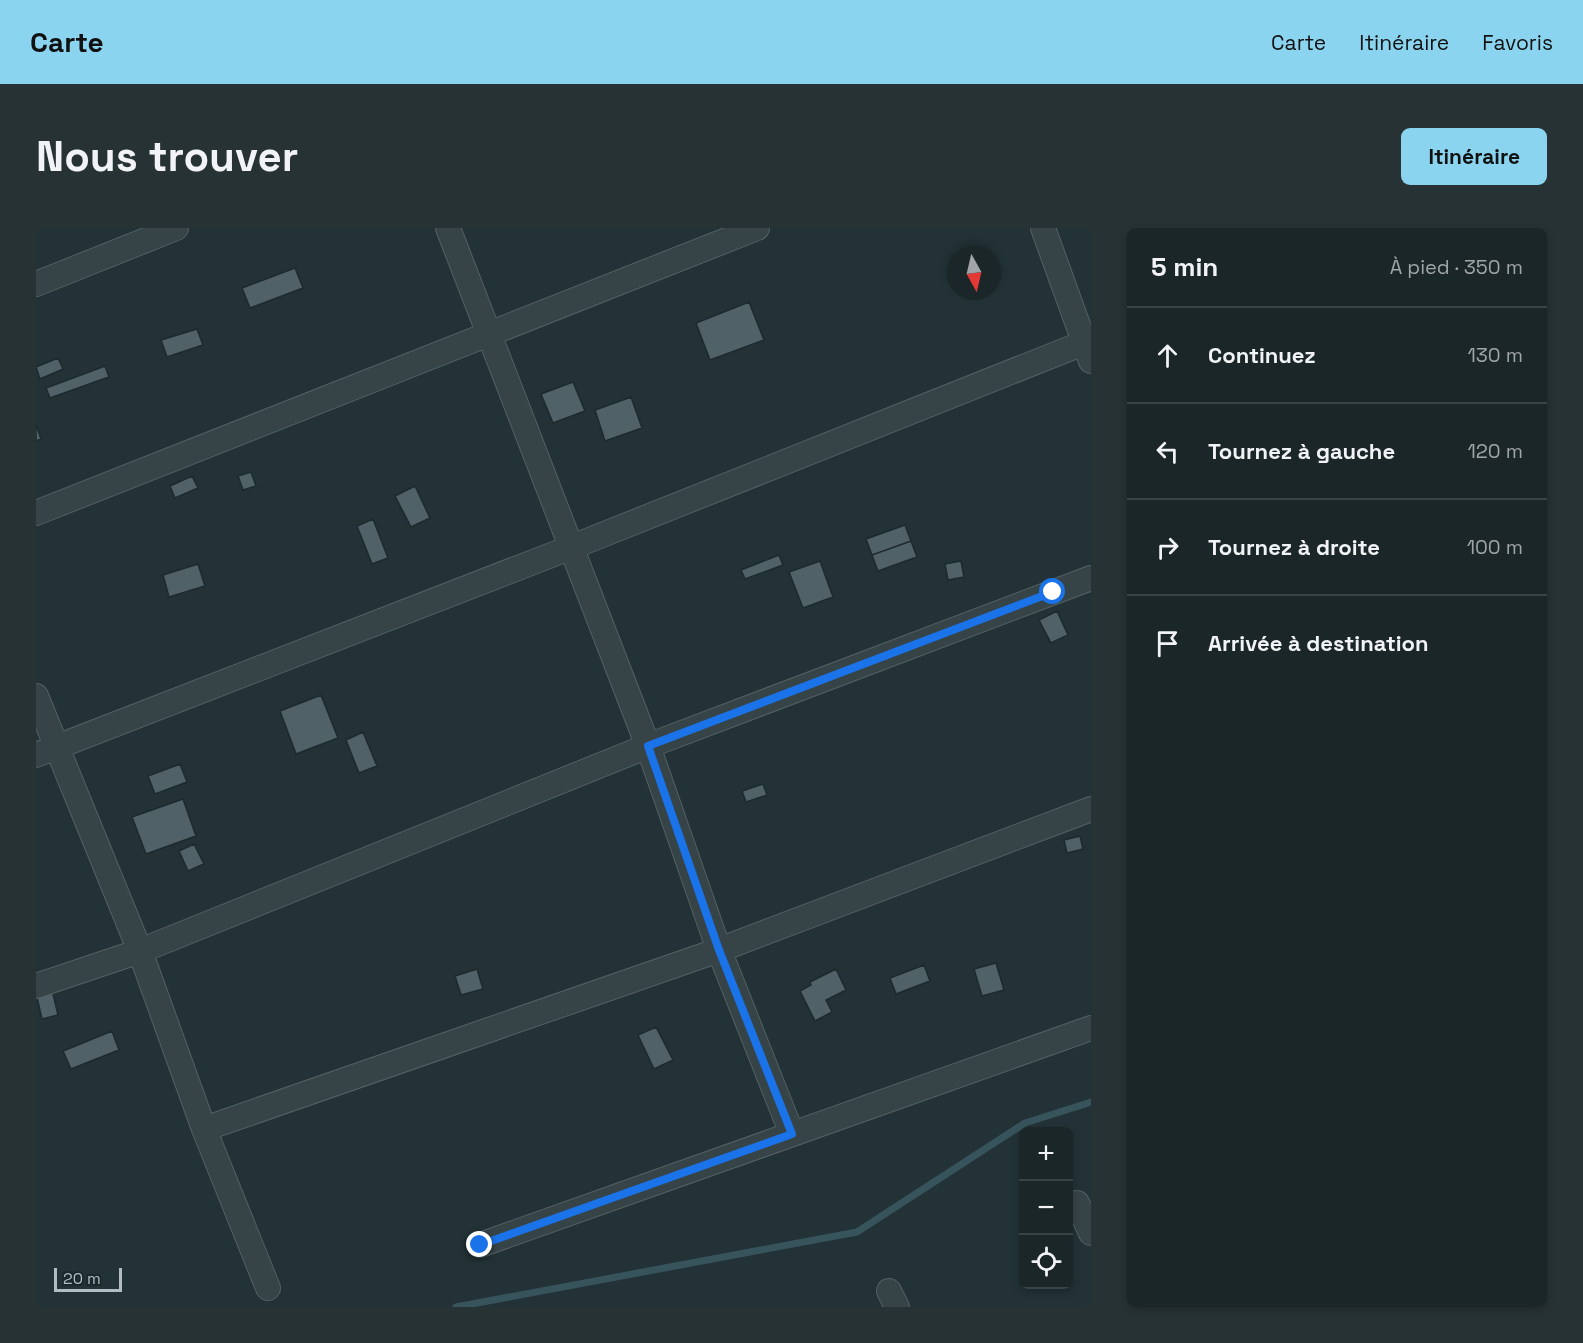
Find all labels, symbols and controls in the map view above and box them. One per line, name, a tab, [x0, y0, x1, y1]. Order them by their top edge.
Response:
text: Carte	[30, 24, 104, 60]
text: Carte	[1271, 29, 1326, 56]
text: Itinéraire	[1359, 29, 1449, 56]
text: Favoris	[1482, 29, 1553, 56]
button: Itinéraire	[1401, 128, 1547, 185]
text: Nous trouver	[36, 130, 298, 183]
north arrow	[947, 246, 1001, 300]
text: 5 min	[1151, 250, 1218, 284]
text: À pied · 350 m	[1390, 254, 1523, 280]
icon: ahead	[1151, 339, 1184, 372]
text: Continuez	[1208, 341, 1316, 369]
text: 130 m	[1467, 342, 1523, 368]
icon: left	[1151, 435, 1184, 468]
text: Tournez à gauche	[1208, 437, 1395, 465]
text: 120 m	[1467, 438, 1523, 464]
icon: right	[1151, 531, 1184, 564]
text: Tournez à droite	[1208, 533, 1380, 561]
text: 100 m	[1467, 534, 1523, 560]
route start	[1039, 578, 1065, 604]
icon: arrive	[1151, 627, 1184, 660]
text: Arrivée à destination	[1208, 629, 1429, 657]
map controls	[1019, 1127, 1073, 1289]
button: +	[1019, 1127, 1073, 1181]
button: −	[1019, 1181, 1073, 1235]
route end	[466, 1231, 492, 1257]
button: locate	[1019, 1235, 1073, 1289]
scale bar	[54, 1265, 122, 1292]
text: 20 m	[63, 1268, 101, 1289]

